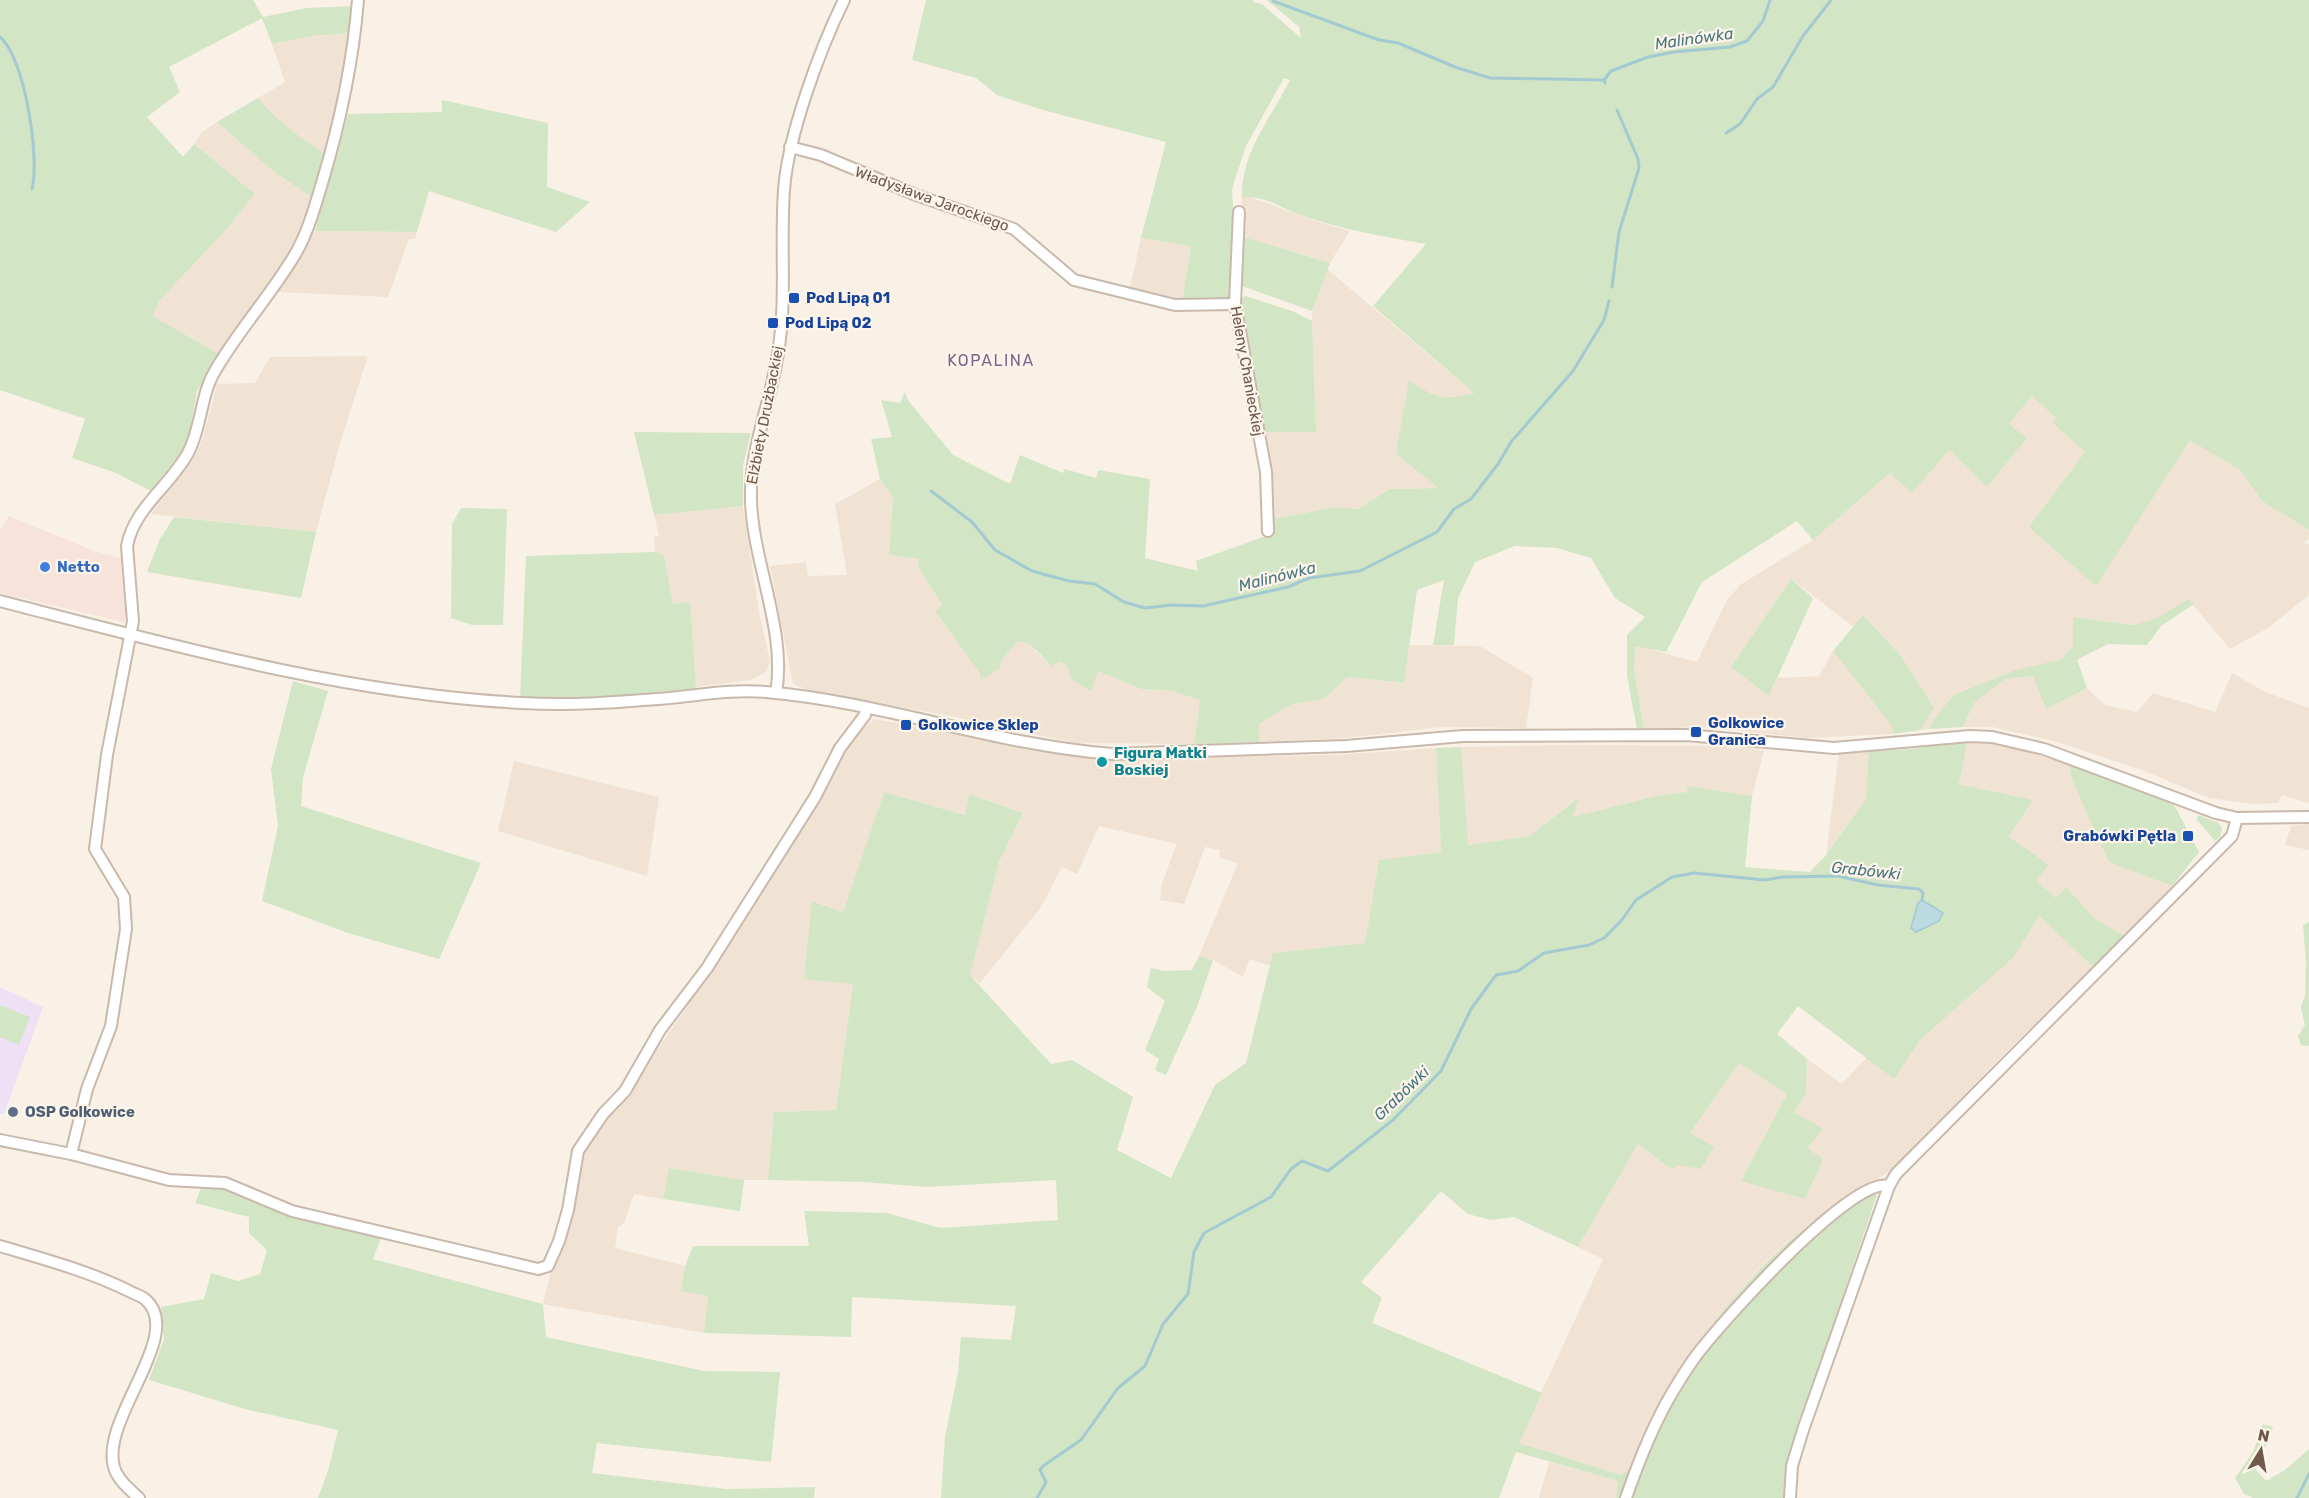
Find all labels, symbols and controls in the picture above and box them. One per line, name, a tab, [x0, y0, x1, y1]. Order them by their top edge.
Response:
water label: Malinówka	[1654, 24, 1735, 53]
street label: Władysława Jarockiego	[852, 163, 1012, 235]
place label: Pod Lipą 01	[806, 289, 890, 307]
marker: Pod Lipą 01	[787, 291, 801, 305]
street label: Heleny Chanieckiej	[1227, 304, 1267, 438]
place label: Pod Lipą 02	[785, 314, 872, 332]
marker: Pod Lipą 02	[766, 316, 780, 330]
street label: Elżbiety Drużbackiej	[743, 344, 787, 486]
district label: KOPALINA	[947, 351, 1035, 370]
place label: Netto	[57, 558, 100, 576]
water label: Malinówka	[1236, 558, 1318, 595]
marker: Netto	[38, 560, 52, 574]
place label: Golkowice Granica	[1708, 714, 1784, 749]
place label: Golkowice Sklep	[918, 716, 1039, 734]
marker: Golkowice Sklep	[899, 718, 913, 732]
marker: Golkowice Granica	[1689, 725, 1703, 739]
place label: Figura Matki Boskiej	[1114, 744, 1207, 779]
marker: Figura Matki Boskiej	[1095, 755, 1109, 769]
place label: Grabówki Pętla	[2063, 827, 2176, 845]
marker: Grabówki Pętla	[2181, 829, 2195, 843]
water label: Grabówki	[1830, 857, 1903, 884]
water label: Grabówki	[1370, 1062, 1434, 1124]
place label: OSP Golkowice	[25, 1103, 135, 1121]
marker: OSP Golkowice	[6, 1105, 20, 1119]
north arrow	[2231, 1420, 2291, 1480]
text: N	[2256, 1425, 2271, 1446]

